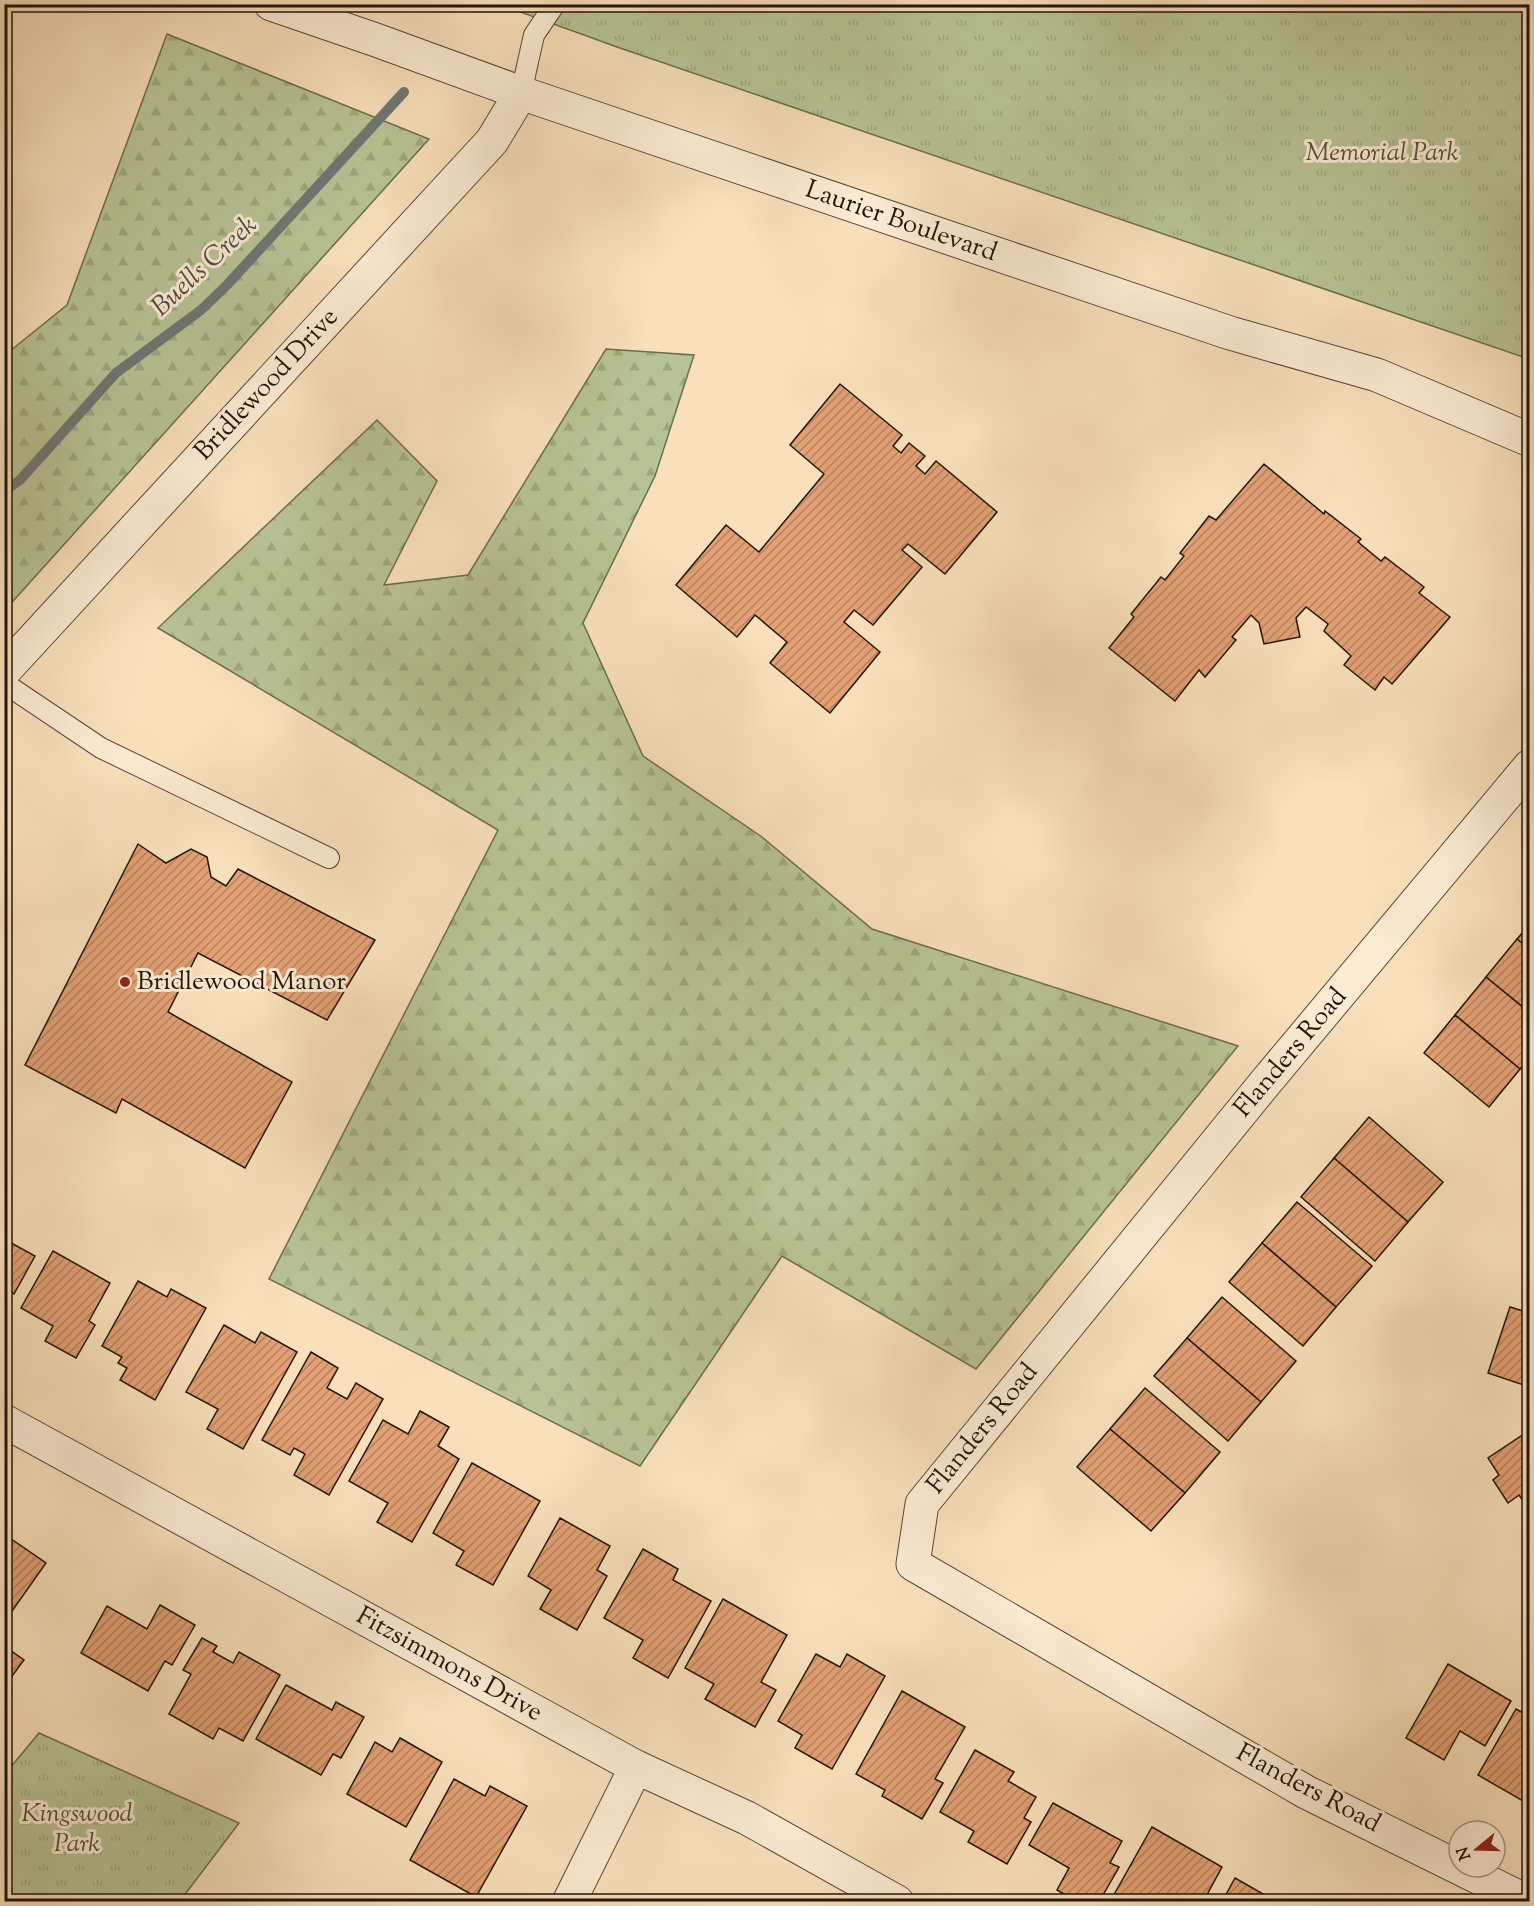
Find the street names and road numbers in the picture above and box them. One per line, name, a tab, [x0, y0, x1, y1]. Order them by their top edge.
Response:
street label: Laurier Boulevard	[800, 172, 1002, 272]
street label: Bridlewood Drive	[186, 300, 348, 470]
street label: Flanders Road	[1226, 980, 1357, 1126]
street label: Flanders Road	[919, 1355, 1048, 1503]
street label: Fitzsimmons Drive	[349, 1598, 549, 1732]
street label: Flanders Road	[1229, 1735, 1387, 1843]

